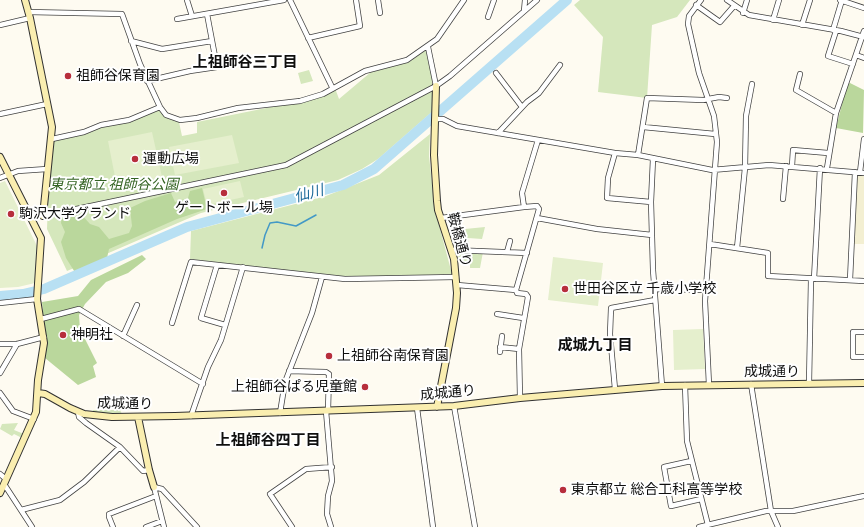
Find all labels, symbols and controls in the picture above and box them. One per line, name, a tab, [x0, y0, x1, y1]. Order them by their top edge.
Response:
district label: 上祖師谷三丁目	[193, 54, 297, 72]
place label: 祖師谷保育園	[76, 68, 160, 84]
marker: 祖師谷保育園	[63, 71, 73, 81]
place label: 運動広場	[143, 151, 199, 167]
marker: 運動広場	[130, 154, 140, 164]
park label: 東京都立 祖師谷公園	[49, 177, 179, 193]
water label: 仙川	[292, 181, 326, 207]
marker: ゲートボール場	[219, 188, 229, 198]
place label: ゲートボール場	[175, 200, 273, 216]
place label: 駒沢大学グランド	[19, 206, 131, 222]
marker: 駒沢大学グランド	[6, 209, 16, 219]
street label: 鞍橋通り	[444, 211, 474, 269]
place label: 世田谷区立 千歳小学校	[573, 281, 716, 297]
marker: 世田谷区立 千歳小学校	[560, 284, 570, 294]
place label: 神明社	[71, 327, 113, 343]
marker: 神明社	[58, 330, 68, 340]
district label: 成城九丁目	[558, 337, 632, 355]
place label: 上祖師谷南保育園	[337, 348, 449, 364]
marker: 上祖師谷南保育園	[324, 351, 334, 361]
street label: 成城通り	[744, 364, 800, 380]
place label: 上祖師谷ぱる児童館	[231, 379, 357, 395]
marker: 上祖師谷ぱる児童館	[360, 382, 370, 392]
street label: 成城通り	[419, 382, 477, 404]
street label: 成城通り	[97, 395, 153, 413]
district label: 上祖師谷四丁目	[216, 432, 320, 450]
place label: 東京都立 総合工科高等学校	[571, 482, 742, 498]
marker: 東京都立 総合工科高等学校	[558, 485, 568, 495]

